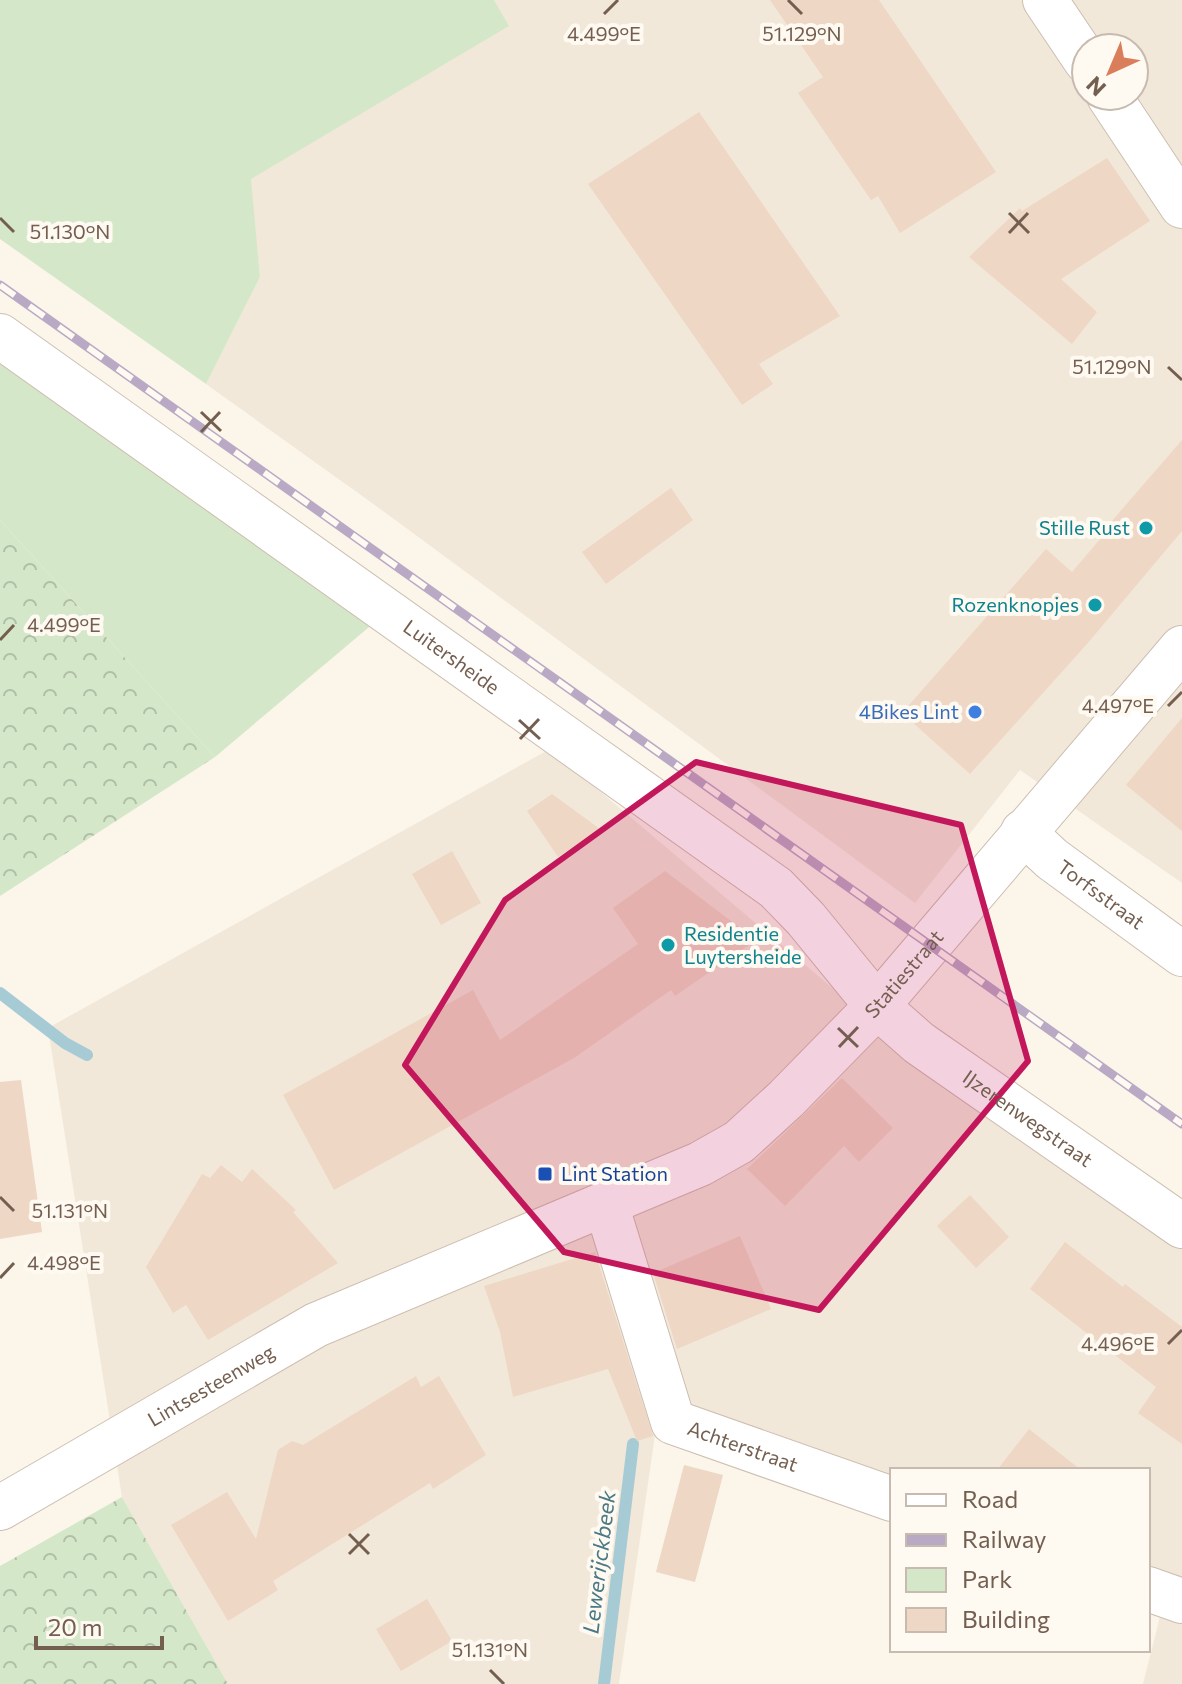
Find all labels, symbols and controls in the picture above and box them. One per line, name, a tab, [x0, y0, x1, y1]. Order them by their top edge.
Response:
text: 4.499°E	[567, 21, 641, 45]
text: 51.129°N	[762, 21, 842, 45]
north arrow	[1070, 32, 1150, 112]
text: N	[1080, 71, 1111, 102]
text: 51.130°N	[30, 219, 110, 243]
text: 51.129°N	[1072, 354, 1152, 378]
place label: Stille Rust	[1039, 515, 1130, 539]
marker: Stille Rust	[1137, 519, 1155, 537]
place label: Rozenknopjes	[952, 592, 1079, 616]
marker: Rozenknopjes	[1086, 596, 1104, 614]
text: 4.499°E	[27, 612, 101, 636]
street label: Luitersheide	[399, 614, 505, 699]
text: 4.497°E	[1082, 693, 1154, 717]
place label: 4Bikes Lint	[859, 699, 959, 723]
marker: 4Bikes Lint	[966, 703, 984, 721]
street label: Torfsstraat	[1053, 854, 1150, 934]
place label: Residentie Luytersheide	[684, 921, 802, 968]
street label: Statiestraat	[859, 924, 948, 1022]
marker: Residentie Luytersheide	[659, 936, 677, 954]
street label: IJzerenwegstraat	[959, 1064, 1098, 1171]
place label: Lint Station	[561, 1161, 668, 1185]
marker: Lint Station	[536, 1165, 554, 1183]
text: 51.131°N	[32, 1198, 108, 1222]
text: 4.498°E	[27, 1250, 101, 1274]
text: 4.496°E	[1081, 1331, 1155, 1355]
street label: Lintsesteenweg	[143, 1339, 278, 1431]
street label: Achterstraat	[685, 1415, 801, 1476]
legend	[890, 1468, 1150, 1652]
text: Road	[962, 1484, 1018, 1513]
water label: Lewerijckbeek	[576, 1488, 621, 1635]
text: Railway	[962, 1524, 1047, 1553]
text: Park	[962, 1564, 1012, 1593]
scale bar	[36, 1600, 162, 1650]
text: Building	[962, 1604, 1050, 1633]
text: 20 m	[48, 1612, 102, 1641]
text: 51.131°N	[452, 1637, 528, 1661]

